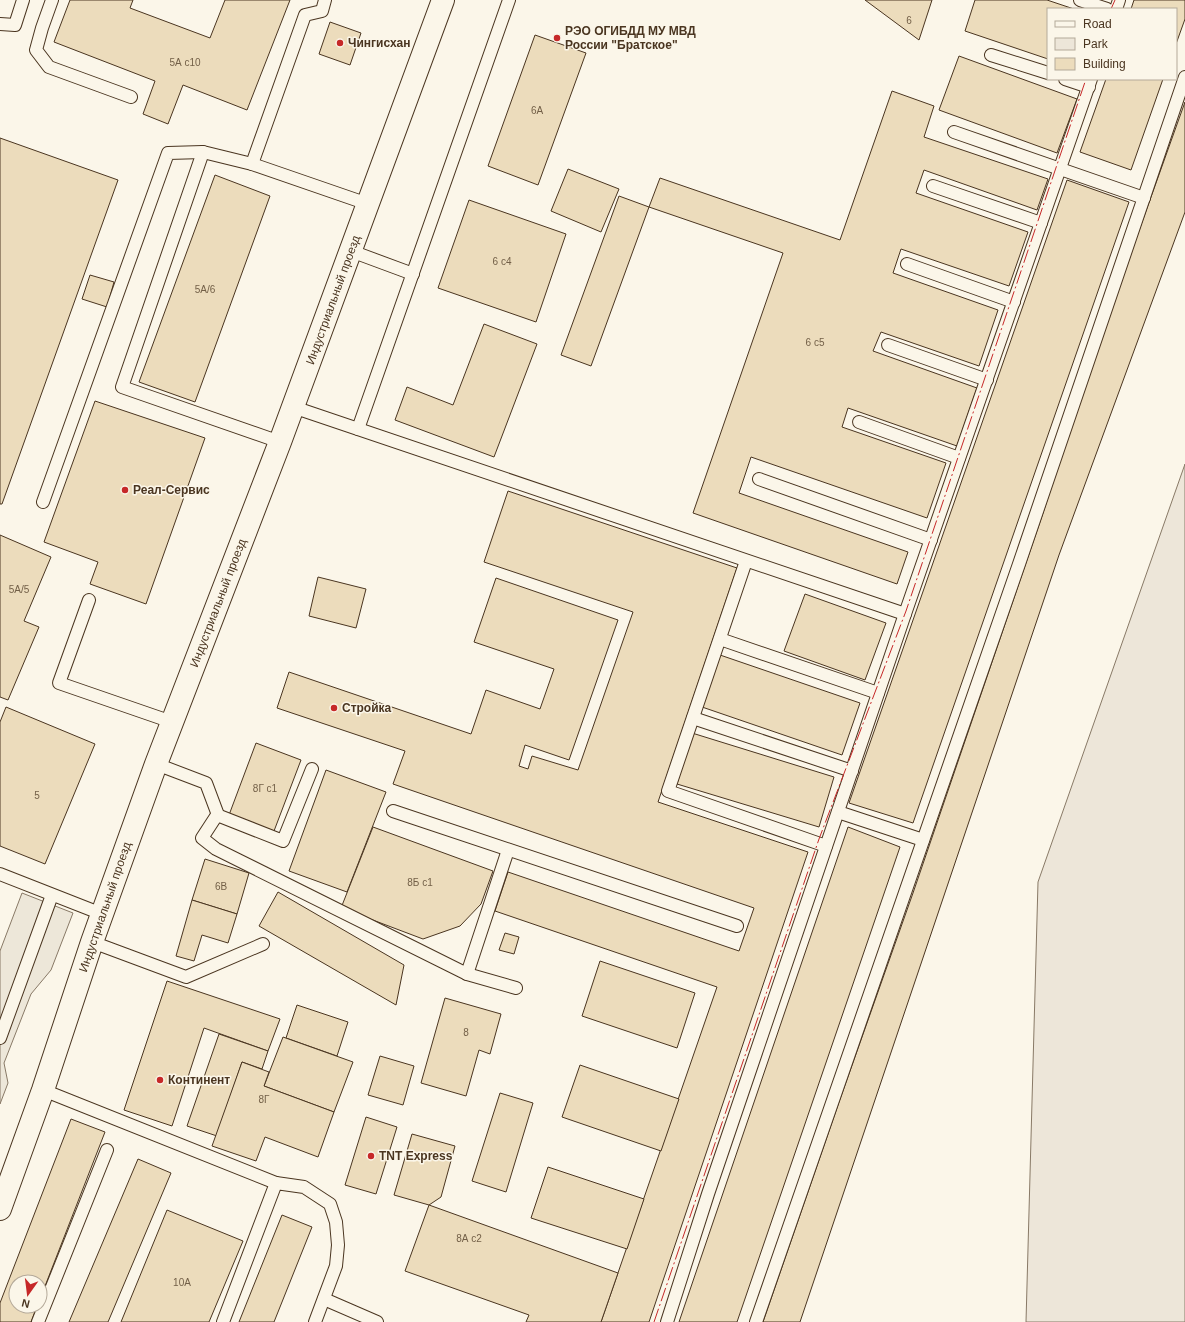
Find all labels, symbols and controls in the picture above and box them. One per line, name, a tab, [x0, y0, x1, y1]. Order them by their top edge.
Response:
legend	[1047, 8, 1177, 80]
house number: 6	[906, 15, 912, 26]
text: Road	[1083, 17, 1112, 31]
place label: РЭО ОГИБДД МУ МВД России "Братское"	[565, 24, 696, 52]
marker: РЭО ОГИБДД МУ МВД России "Братское"	[552, 33, 562, 43]
place label: Чингисхан	[348, 36, 411, 50]
text: Park	[1083, 37, 1109, 51]
marker: Чингисхан	[335, 38, 345, 48]
house number: 5А с10	[169, 57, 201, 68]
text: Building	[1083, 57, 1126, 71]
house number: 6А	[531, 105, 543, 116]
street label: Индустриальный проезд	[303, 233, 363, 367]
house number: 6 с4	[493, 256, 512, 267]
house number: 5А/6	[195, 284, 216, 295]
house number: 6 с5	[806, 337, 825, 348]
place label: Реал-Сервис	[133, 483, 210, 497]
marker: Реал-Сервис	[120, 485, 130, 495]
street label: Индустриальный проезд	[187, 537, 249, 669]
house number: 5А/5	[9, 584, 30, 595]
place label: Стройка	[342, 701, 392, 715]
marker: Стройка	[329, 703, 339, 713]
house number: 8Г с1	[253, 783, 278, 794]
house number: 5	[34, 790, 40, 801]
street label: Индустриальный проезд	[76, 840, 134, 974]
house number: 8Б с1	[407, 877, 433, 888]
house number: 6В	[215, 881, 227, 892]
house number: 8	[463, 1027, 469, 1038]
place label: Континент	[168, 1073, 230, 1087]
marker: Континент	[155, 1075, 165, 1085]
house number: 8Г	[259, 1094, 270, 1105]
place label: TNT Express	[379, 1149, 453, 1163]
marker: TNT Express	[366, 1151, 376, 1161]
house number: 8А с2	[456, 1233, 482, 1244]
north arrow	[8, 1274, 48, 1314]
house number: 10А	[173, 1277, 191, 1288]
text: N	[20, 1297, 31, 1310]

